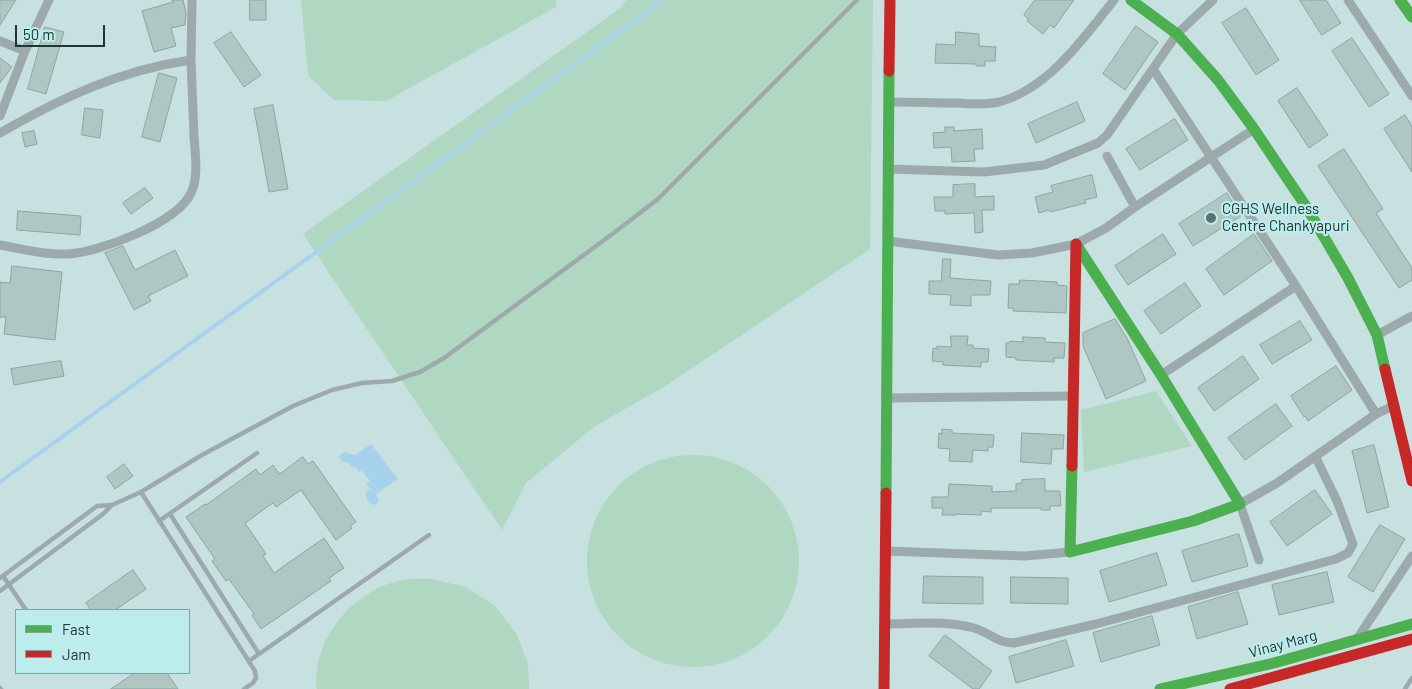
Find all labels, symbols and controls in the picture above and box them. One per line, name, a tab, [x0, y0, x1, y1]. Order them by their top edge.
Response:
scale bar	[18, 15, 108, 47]
text: 50 m	[23, 25, 55, 43]
place label: CGHS Wellness Centre Chankyapuri	[1222, 200, 1349, 235]
marker: CGHS Wellness Centre Chankyapuri	[1204, 211, 1218, 225]
legend	[15, 609, 190, 674]
text: Fast	[62, 620, 90, 638]
street label: Vinay Marg	[1247, 626, 1319, 662]
text: Jam	[62, 645, 91, 663]

